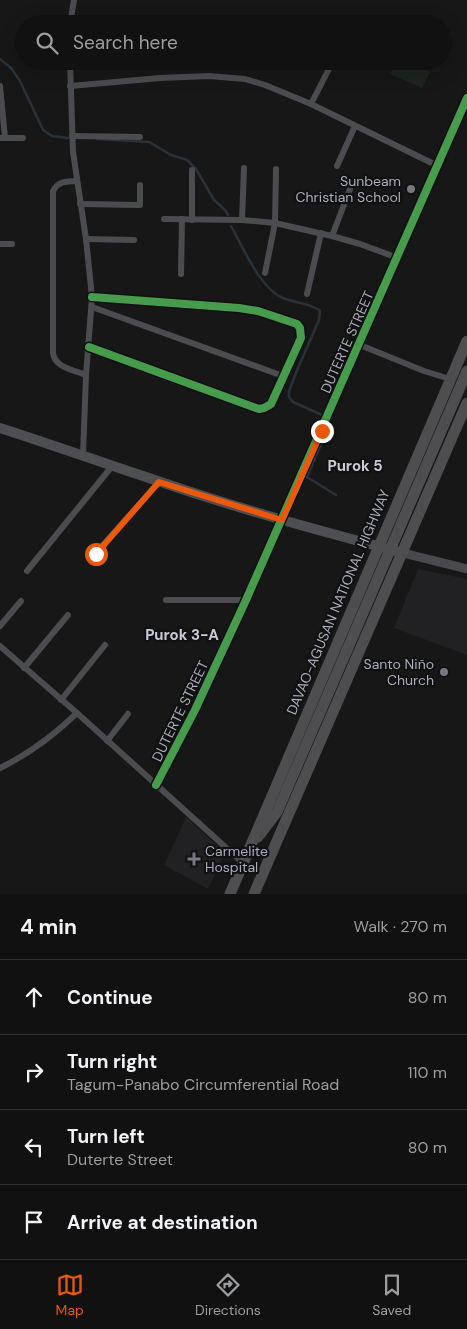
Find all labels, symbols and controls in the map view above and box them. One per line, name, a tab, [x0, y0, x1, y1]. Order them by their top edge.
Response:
search box	[15, 15, 452, 70]
icon: search	[33, 29, 61, 57]
text: Search here	[73, 30, 178, 55]
place label: Sunbeam Christian School	[296, 172, 401, 206]
marker: Sunbeam Christian School	[405, 183, 417, 195]
street label: DUTERTE STREET	[316, 288, 378, 396]
route end	[311, 420, 334, 443]
district label: Purok 5	[327, 456, 383, 476]
street label: DAVAO-AGUSAN NATIONAL HIGHWAY	[282, 487, 394, 717]
route start	[85, 543, 108, 566]
district label: Purok 3-A	[145, 625, 219, 645]
place label: Santo Niño Church	[364, 655, 434, 689]
street label: DUTERTE STREET	[148, 657, 212, 764]
marker: Santo Niño Church	[438, 666, 450, 678]
place label: Carmelite Hospital	[205, 842, 268, 876]
marker: Carmelite Hospital	[187, 852, 201, 866]
text: 4 min	[20, 913, 77, 941]
text: Walk · 270 m	[354, 916, 447, 937]
icon: ahead	[20, 983, 48, 1011]
text: Continue	[67, 985, 153, 1010]
text: 80 m	[408, 987, 447, 1008]
text: Turn right	[67, 1049, 157, 1074]
icon: right	[20, 1058, 48, 1086]
text: 110 m	[408, 1062, 447, 1083]
text: Tagum-Panabo Circumferential Road	[67, 1074, 339, 1095]
text: Turn left	[67, 1124, 145, 1149]
icon: left	[20, 1133, 48, 1161]
text: 80 m	[408, 1137, 447, 1158]
text: Duterte Street	[67, 1149, 173, 1170]
icon: arrive	[20, 1208, 48, 1236]
text: Arrive at destination	[67, 1210, 258, 1235]
tab: Map	[56, 1271, 84, 1319]
tab: Directions	[195, 1271, 261, 1319]
tab: Saved	[372, 1271, 411, 1319]

